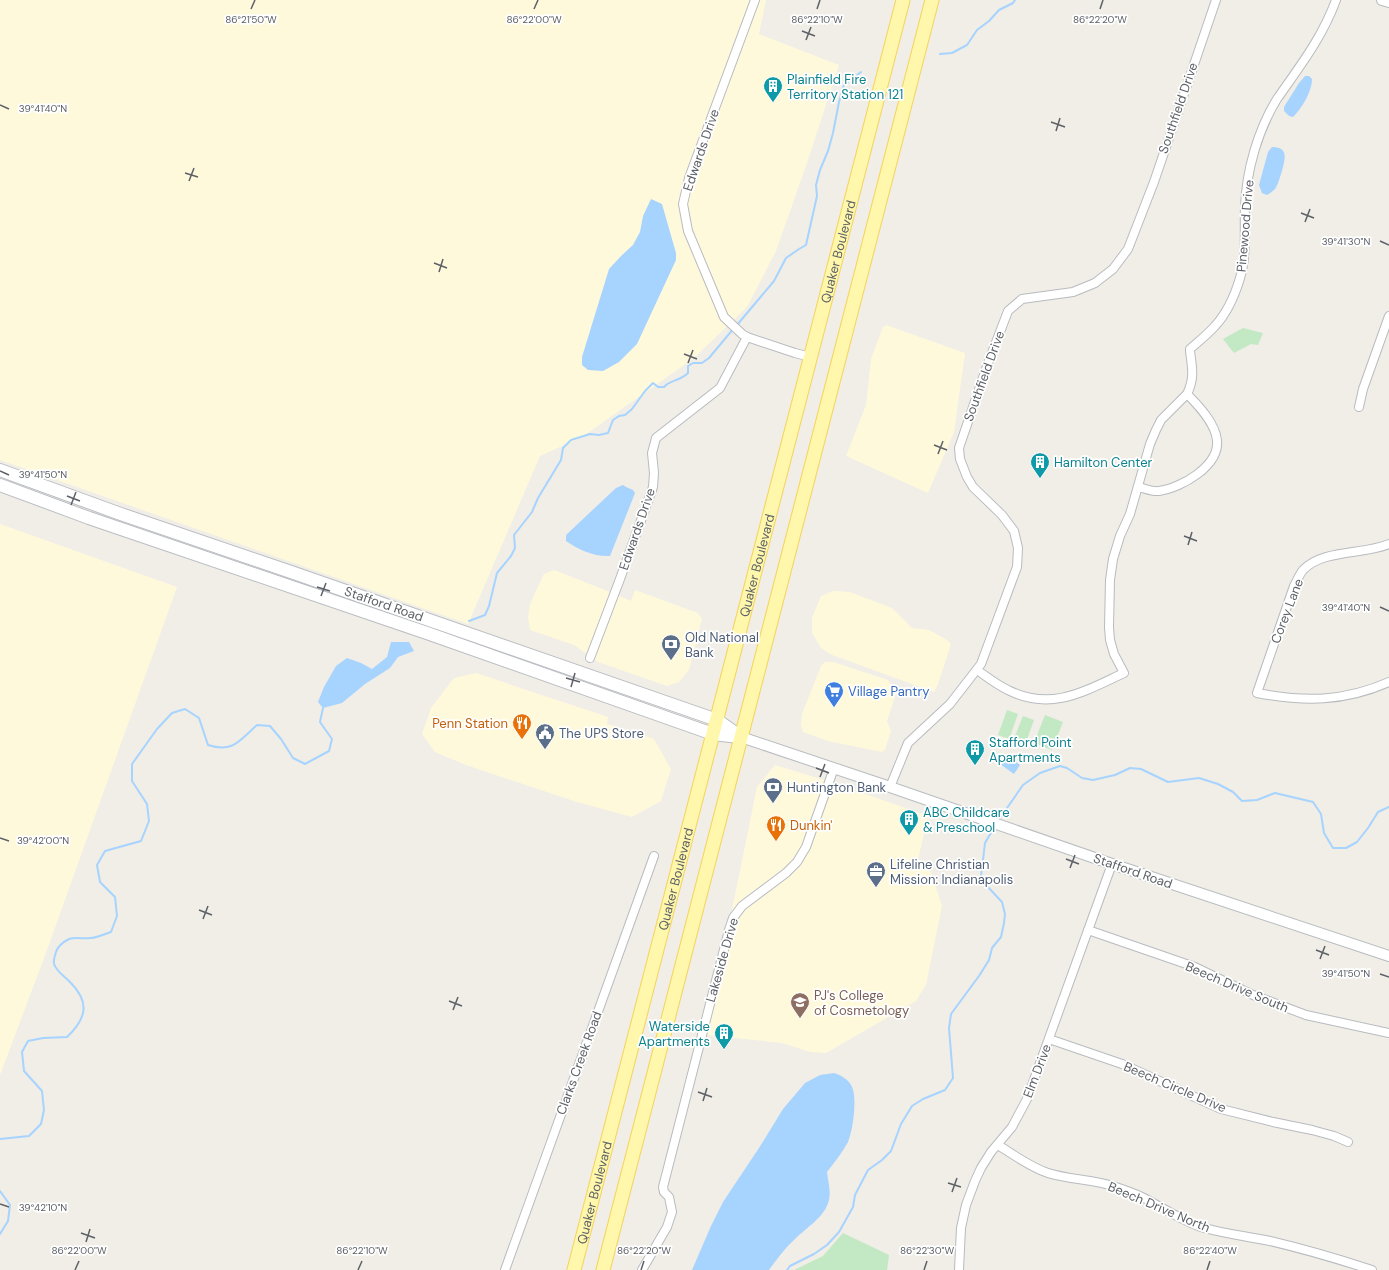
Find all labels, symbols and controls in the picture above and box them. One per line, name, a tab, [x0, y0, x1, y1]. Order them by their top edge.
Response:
text: 86°21'50"W	[225, 13, 277, 26]
text: 86°22'00"W	[506, 13, 562, 26]
text: 86°22'10"W	[791, 13, 843, 26]
text: 86°22'20"W	[1073, 13, 1127, 26]
street label: Southfield Drive	[1154, 60, 1202, 156]
place label: Plainfield Fire Territory Station 121	[787, 71, 903, 103]
building icon: Plainfield Fire Territory Station 121	[762, 75, 784, 103]
text: 39°41'40"N	[19, 102, 67, 115]
street label: Edwards Drive	[679, 107, 723, 193]
street label: Pinewood Drive	[1232, 179, 1258, 273]
street label: Quaker Boulevard	[816, 198, 859, 305]
text: 39°41'30"N	[1322, 235, 1370, 248]
street label: Southfield Drive	[960, 328, 1008, 424]
building icon: Hamilton Center	[1029, 451, 1051, 479]
place label: Hamilton Center	[1054, 454, 1153, 471]
text: 39°41'50"N	[19, 468, 67, 481]
street label: Edwards Drive	[615, 486, 659, 572]
street label: Quaker Boulevard	[735, 512, 778, 619]
street label: Corey Lane	[1267, 576, 1307, 646]
street label: Stafford Road	[342, 583, 426, 625]
text: 39°41'40"N	[1322, 601, 1370, 614]
place label: Old National Bank	[685, 629, 759, 661]
bank icon: Old National Bank	[660, 633, 682, 661]
supermarket icon: Village Pantry	[823, 680, 845, 708]
place label: Village Pantry	[848, 683, 929, 700]
restaurant icon: Penn Station	[511, 712, 533, 740]
place label: Penn Station	[432, 715, 508, 732]
public building icon: The UPS Store	[534, 722, 556, 750]
place label: The UPS Store	[559, 725, 644, 742]
place label: Stafford Point Apartments	[989, 734, 1072, 766]
building icon: Stafford Point Apartments	[964, 738, 986, 766]
bank icon: Huntington Bank	[762, 776, 784, 804]
place label: Huntington Bank	[787, 779, 887, 796]
place label: ABC Childcare & Preschool	[923, 804, 1010, 836]
building icon: ABC Childcare & Preschool	[898, 808, 920, 836]
restaurant icon: Dunkin'	[765, 814, 787, 842]
place label: Dunkin'	[790, 817, 832, 834]
street label: Quaker Boulevard	[654, 826, 697, 932]
text: 39°42'00"N	[17, 834, 69, 847]
street label: Stafford Road	[1091, 850, 1175, 892]
place label: Lifeline Christian Mission: Indianapolis	[890, 856, 1013, 888]
office icon: Lifeline Christian Mission: Indianapolis	[865, 860, 887, 888]
street label: Lakeside Drive	[702, 916, 742, 1004]
street label: Beech Drive South	[1183, 958, 1291, 1016]
text: 39°41'50"N	[1322, 967, 1370, 980]
place label: PJ's College of Cosmetology	[814, 987, 909, 1019]
school or university icon: PJ's College of Cosmetology	[789, 991, 811, 1019]
street label: Clarks Creek Road	[552, 1009, 606, 1117]
place label: Waterside Apartments	[638, 1018, 710, 1050]
building icon: Waterside Apartments	[713, 1022, 735, 1050]
street label: Elm Drive	[1019, 1042, 1055, 1100]
street label: Beech Circle Drive	[1121, 1058, 1229, 1116]
street label: Quaker Boulevard	[573, 1139, 616, 1246]
street label: Beech Drive North	[1105, 1178, 1213, 1236]
text: 39°42'10"N	[19, 1201, 67, 1214]
text: 86°22'00"W	[51, 1244, 107, 1257]
text: 86°22'10"W	[336, 1244, 388, 1257]
text: 86°22'20"W	[617, 1244, 671, 1257]
text: 86°22'30"W	[900, 1244, 954, 1257]
text: 86°22'40"W	[1183, 1244, 1237, 1257]

